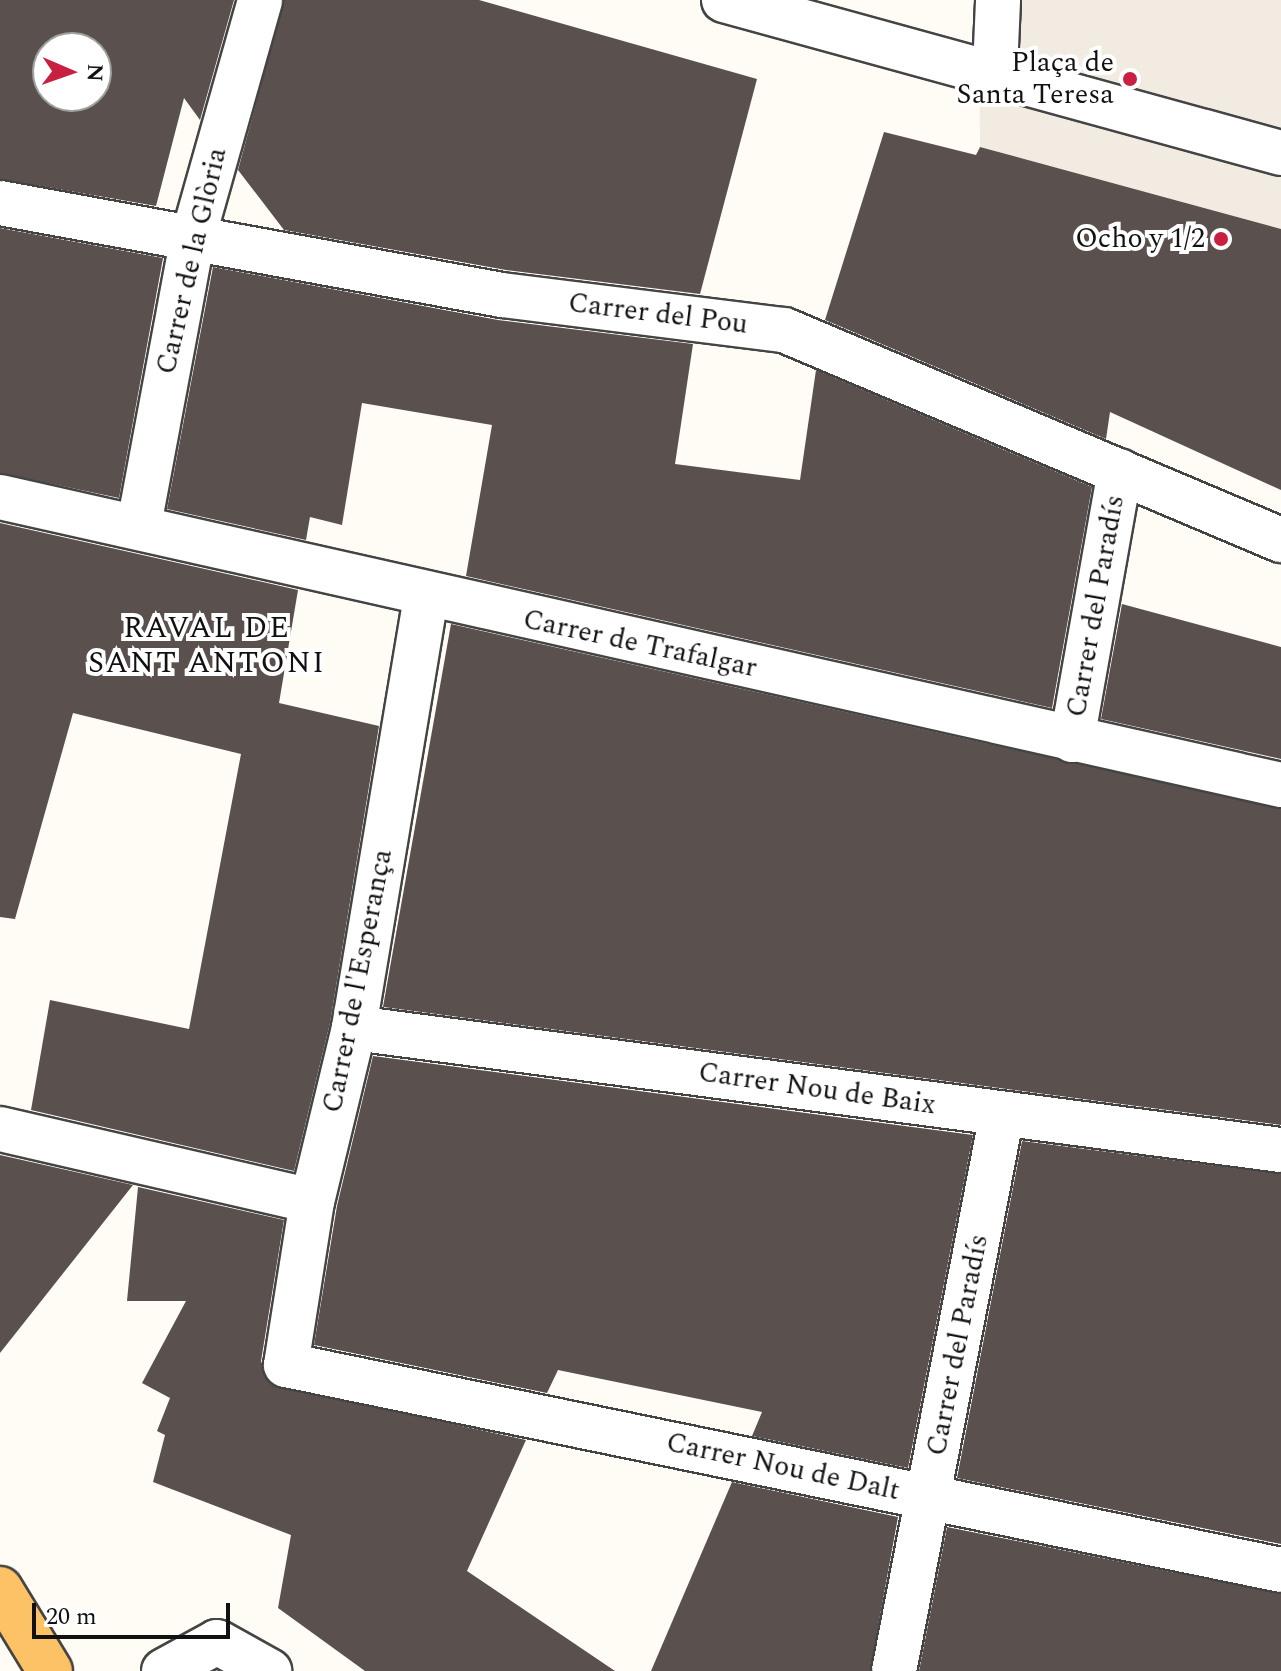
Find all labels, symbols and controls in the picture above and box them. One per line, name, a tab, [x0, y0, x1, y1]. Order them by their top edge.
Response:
north arrow	[32, 32, 112, 112]
place label: Plaça de Santa Teresa	[957, 46, 1114, 112]
text: N	[78, 63, 111, 82]
marker: Plaça de Santa Teresa	[1121, 70, 1139, 88]
street label: Carrer de la Glòria	[150, 144, 234, 378]
place label: Ocho y 1/2	[1075, 222, 1205, 256]
marker: Ocho y 1/2	[1212, 230, 1230, 248]
street label: Carrer del Pou	[566, 286, 750, 342]
street label: Carrer del Paradís	[1060, 492, 1132, 720]
street label: Carrer de Trafalgar	[520, 603, 760, 685]
district label: RAVAL DE SANT ANTONI	[88, 610, 326, 680]
street label: Carrer de l'Esperança	[316, 846, 400, 1116]
street label: Carrer Nou de Baix	[696, 1056, 938, 1122]
street label: Carrer del Paradís	[920, 1231, 996, 1459]
street label: Carrer Nou de Dalt	[663, 1426, 903, 1508]
scale bar	[36, 1587, 234, 1637]
text: 20 m	[46, 1599, 97, 1635]

